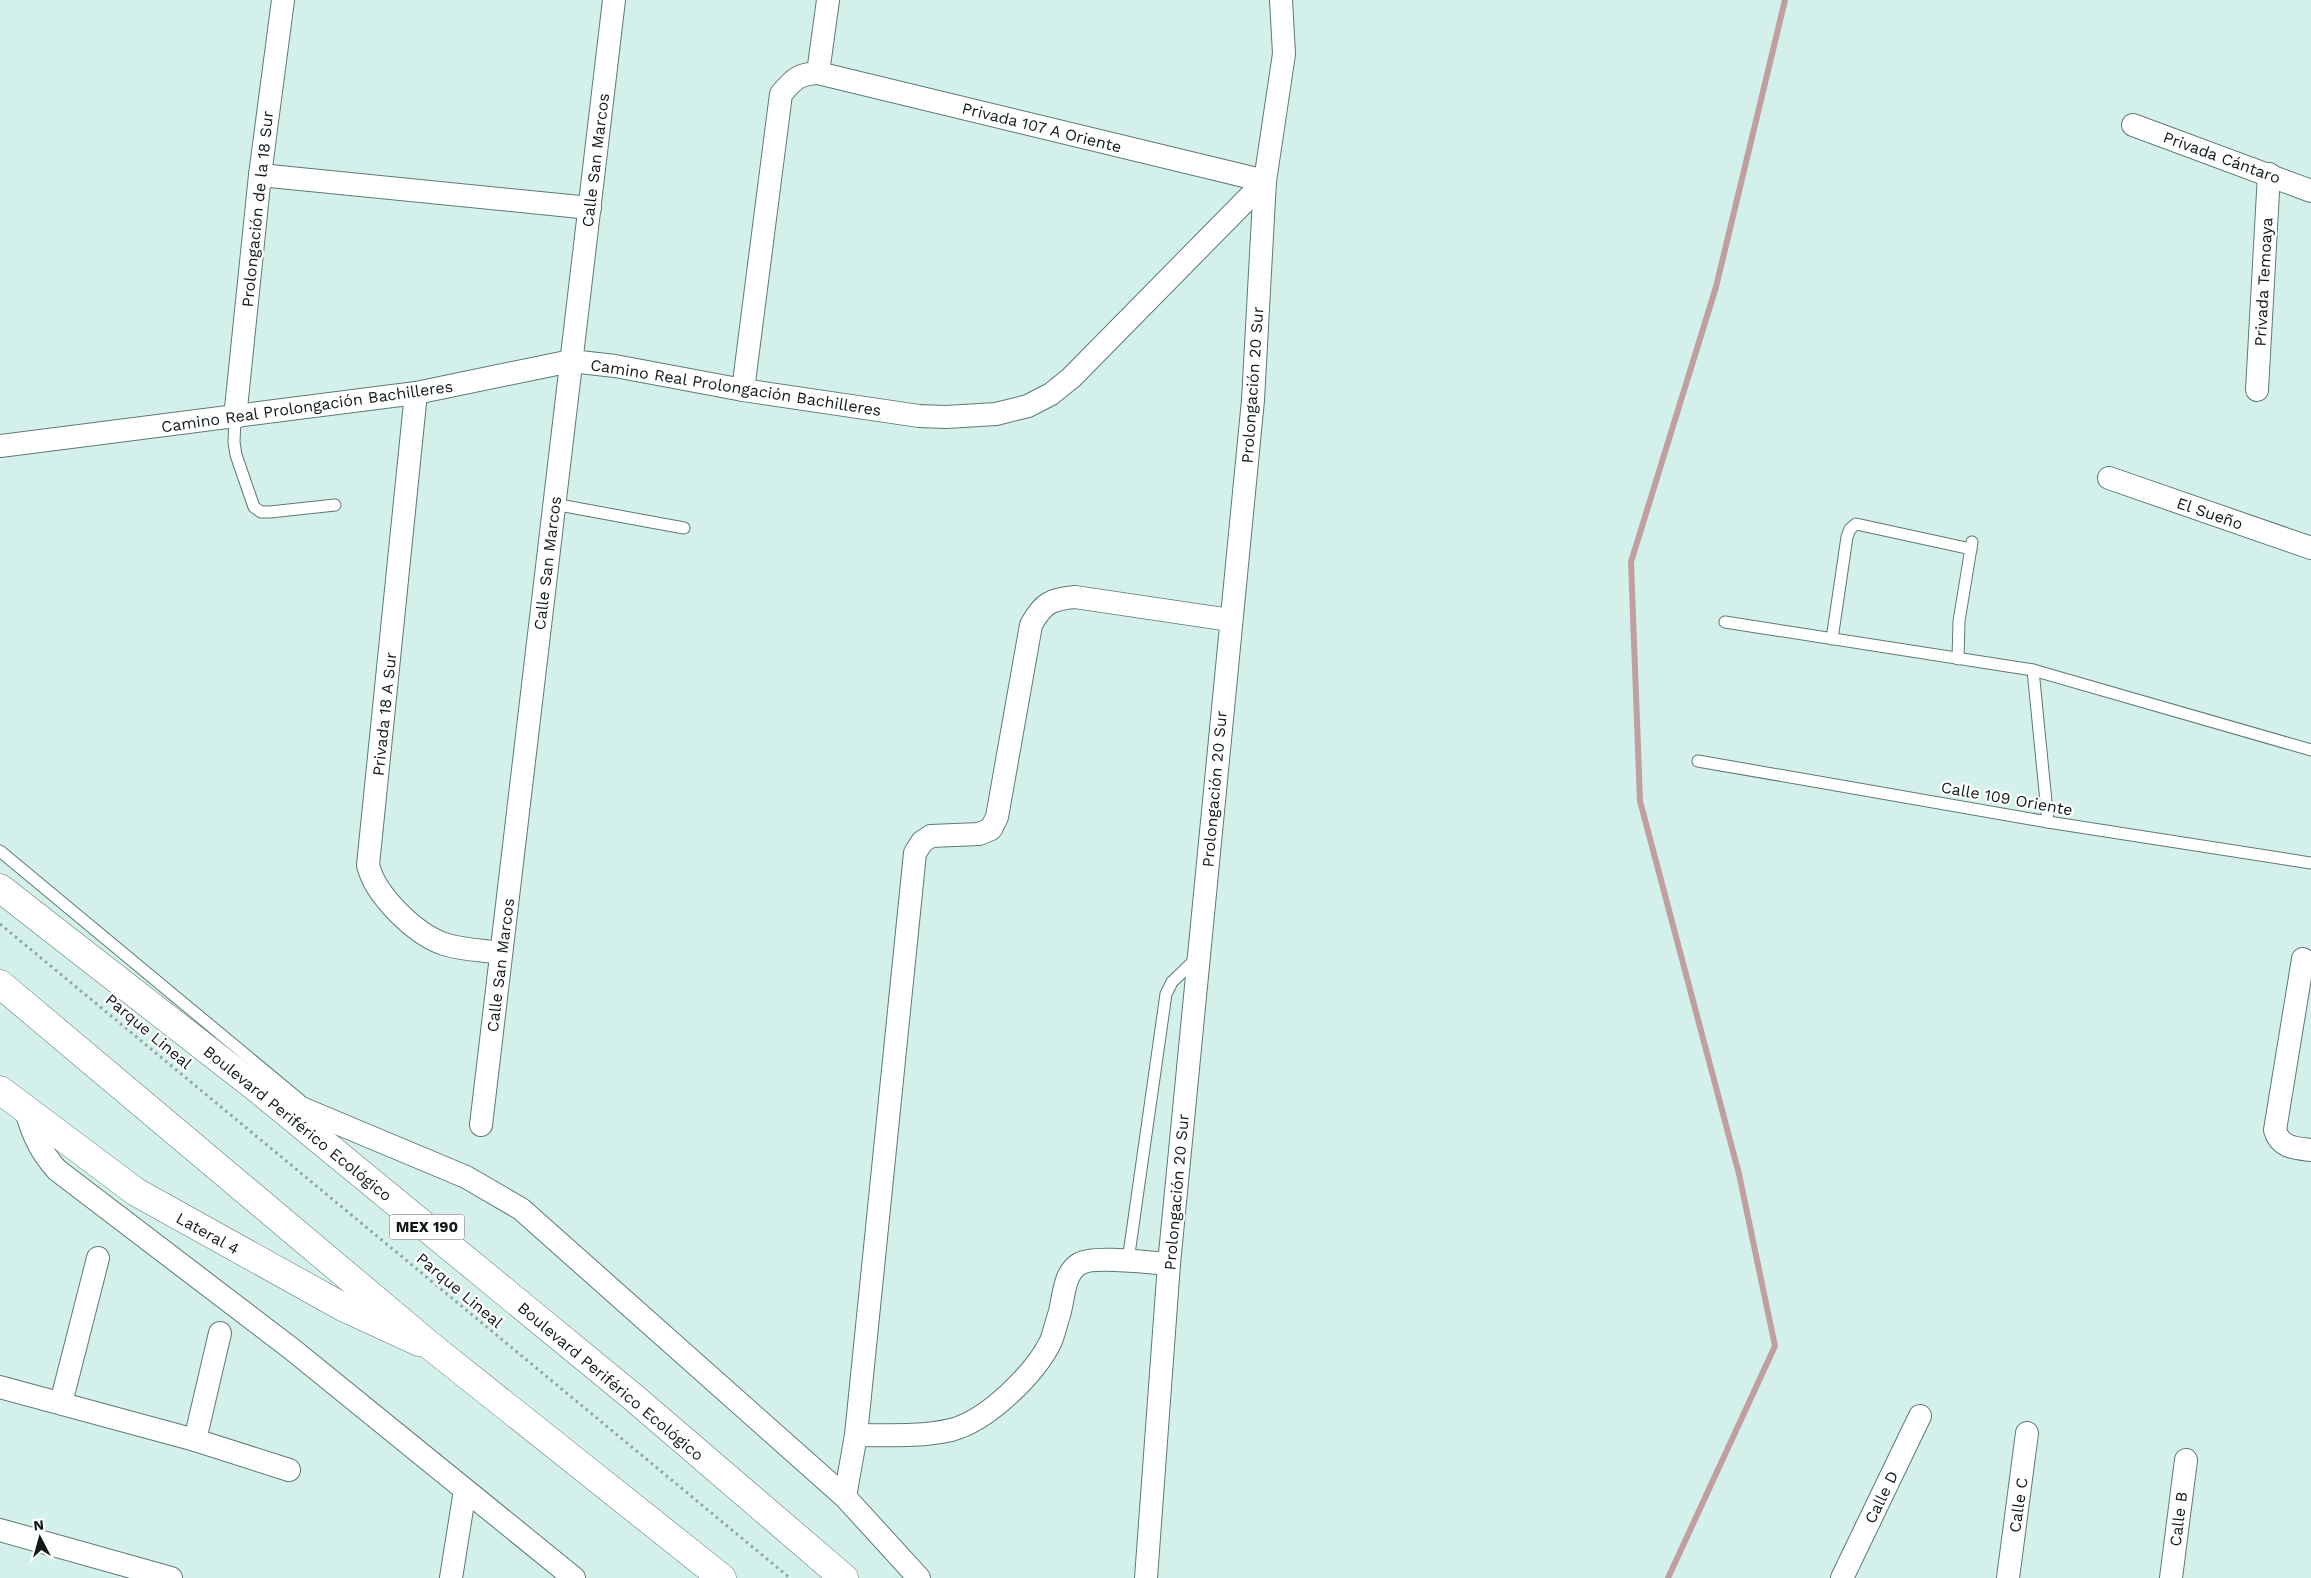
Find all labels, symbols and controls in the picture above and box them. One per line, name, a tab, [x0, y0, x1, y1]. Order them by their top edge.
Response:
street label: Calle San Marcos	[578, 92, 613, 228]
street label: Privada 107 A Oriente	[960, 98, 1124, 157]
street label: Prolongación de la 18 Sur	[238, 109, 277, 308]
street label: Privada Cántaro	[2161, 127, 2283, 187]
street label: Privada Temoaya	[2251, 217, 2276, 347]
street label: Prolongación 20 Sur	[1238, 306, 1267, 464]
street label: Camino Real Prolongación Bachilleres	[589, 355, 883, 420]
street label: Camino Real Prolongación Bachilleres	[160, 377, 454, 436]
street label: El Sueño	[2174, 493, 2245, 534]
street label: Calle San Marcos	[530, 495, 565, 631]
street label: Privada 18 A Sur	[369, 651, 400, 777]
street label: Prolongación 20 Sur	[1198, 710, 1231, 868]
street label: Calle 109 Oriente	[1940, 778, 2074, 819]
street label: Calle San Marcos	[483, 897, 518, 1033]
street label: Parque Lineal	[102, 990, 196, 1073]
street label: Boulevard Periférico Ecológico	[200, 1042, 396, 1205]
street label: Prolongación 20 Sur	[1160, 1113, 1193, 1271]
street label: Lateral 4	[173, 1208, 243, 1259]
road number: MEX 190	[390, 1214, 464, 1240]
street label: Parque Lineal	[413, 1249, 507, 1332]
street label: Boulevard Periférico Ecológico	[514, 1298, 707, 1465]
street label: Calle D	[1861, 1468, 1902, 1527]
street label: Calle C	[2005, 1476, 2032, 1534]
street label: Calle B	[2166, 1491, 2191, 1547]
north arrow	[15, 1513, 65, 1563]
text: N	[33, 1517, 45, 1534]

